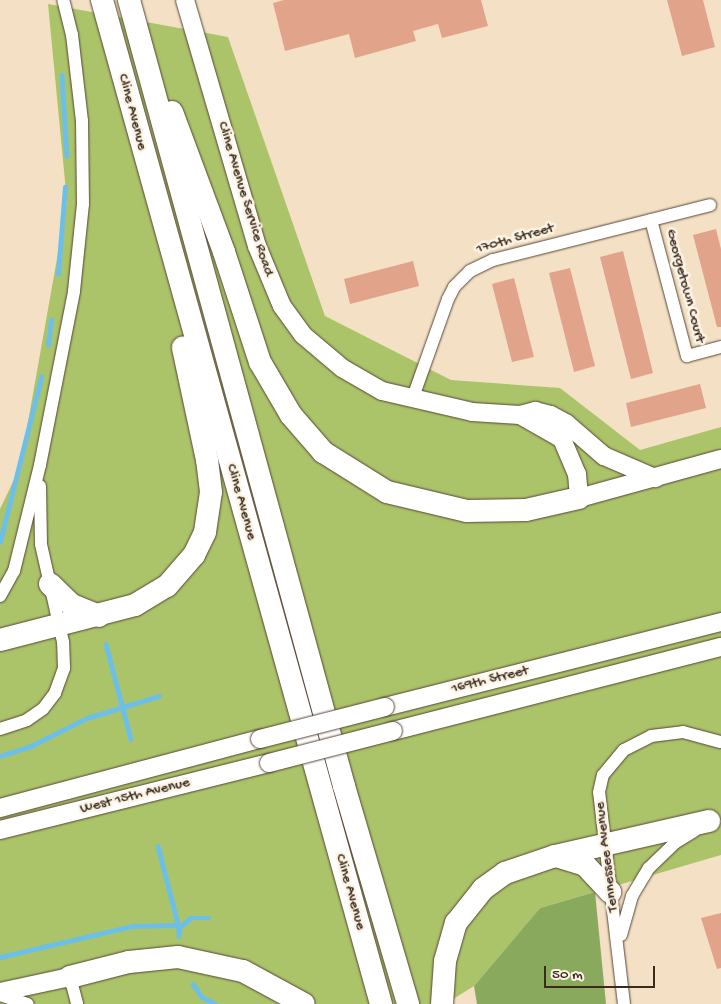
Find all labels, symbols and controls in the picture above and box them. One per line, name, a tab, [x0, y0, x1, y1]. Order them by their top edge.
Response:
street label: Cline Avenue	[113, 72, 151, 152]
street label: Cline Avenue Service Road	[213, 119, 277, 279]
street label: 170th Street	[474, 219, 556, 259]
street label: Georgetown Court	[661, 227, 709, 345]
street label: Cline Avenue	[222, 462, 260, 542]
street label: 169th Street	[450, 662, 530, 698]
street label: West 15th Avenue	[78, 774, 192, 818]
street label: Tennessee Avenue	[591, 801, 623, 913]
street label: Cline Avenue	[331, 852, 369, 932]
scale bar	[546, 956, 657, 988]
text: 50 m	[552, 966, 583, 984]

